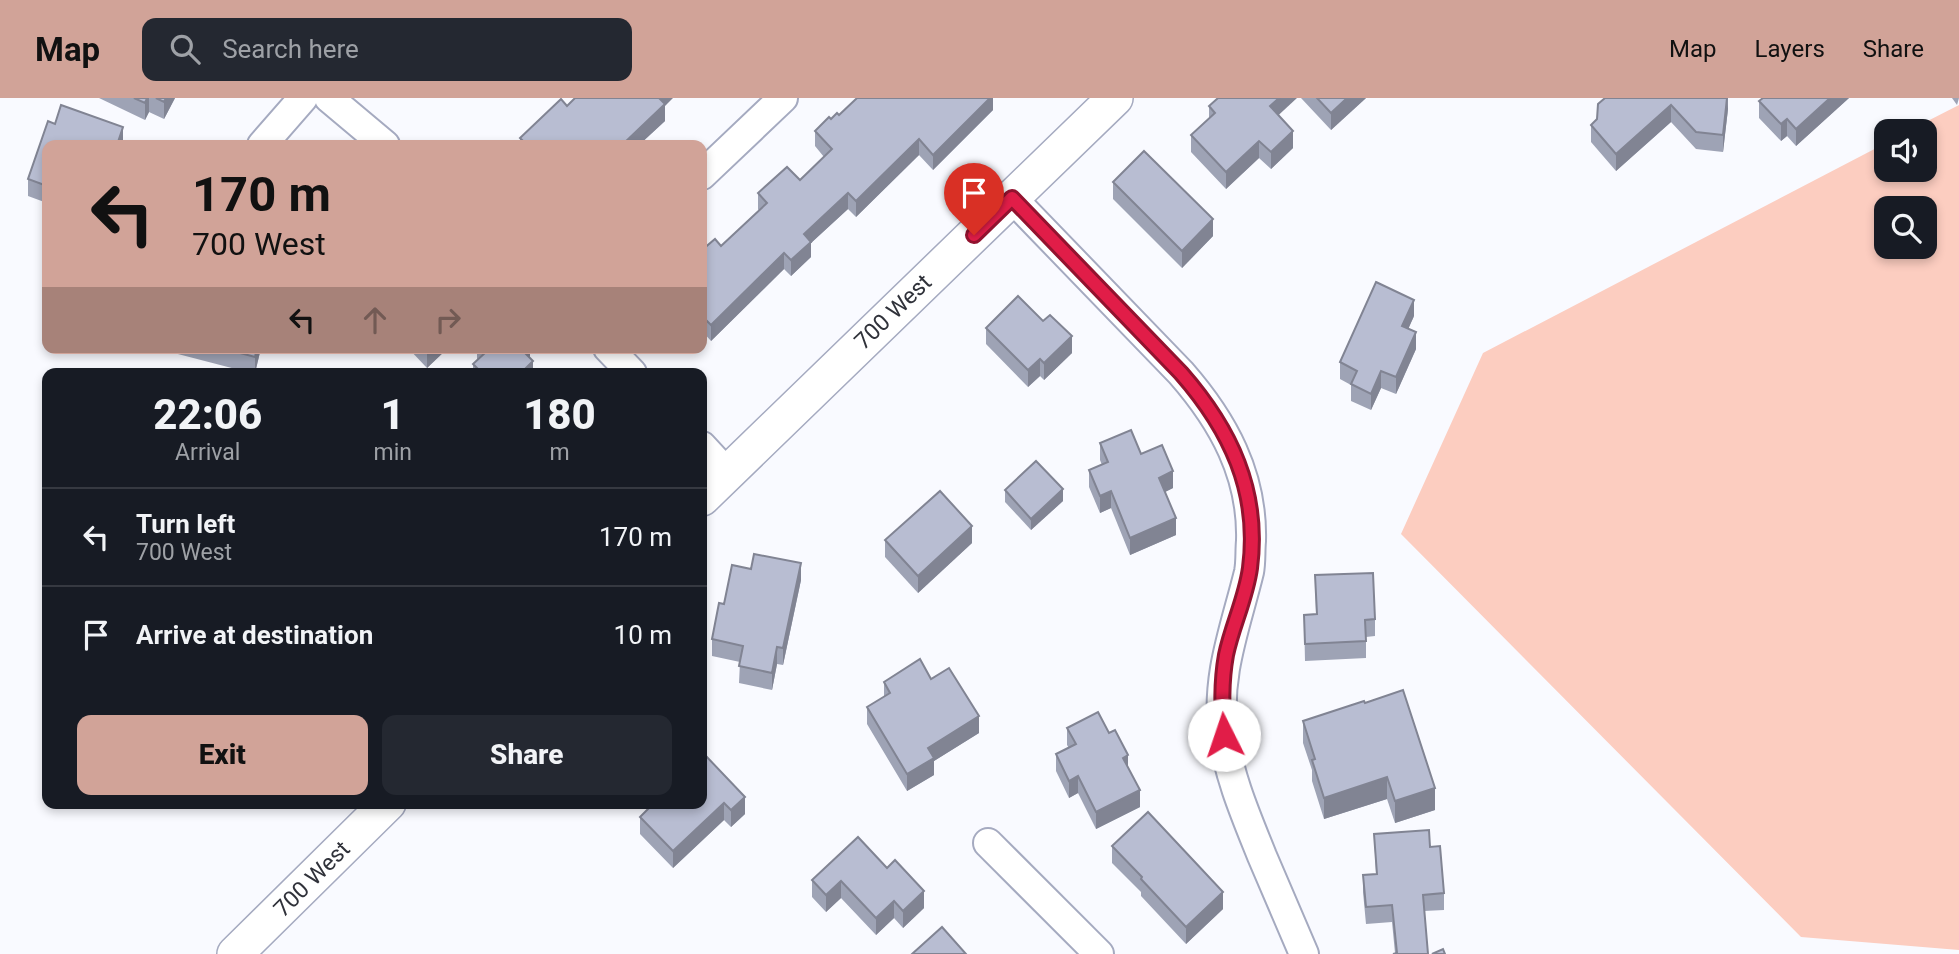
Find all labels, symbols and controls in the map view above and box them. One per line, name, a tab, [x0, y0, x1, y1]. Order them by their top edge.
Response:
search box	[142, 18, 632, 81]
text: Map	[35, 30, 100, 69]
icon: search	[166, 30, 204, 68]
text: Search here	[222, 34, 359, 64]
text: Map	[1669, 35, 1717, 63]
text: Layers	[1755, 35, 1825, 63]
text: Share	[1863, 35, 1924, 63]
map controls	[1874, 119, 1937, 259]
button: sound	[1874, 119, 1937, 182]
pin	[944, 163, 1004, 235]
text: 170 m	[192, 166, 331, 223]
icon: left	[77, 168, 168, 259]
icon: arrive	[955, 174, 993, 212]
button: search	[1874, 196, 1937, 259]
text: 700 West	[192, 225, 326, 263]
street label: 700 West	[849, 269, 937, 355]
icon: left	[283, 301, 321, 339]
icon: ahead	[356, 301, 394, 339]
icon: right	[429, 301, 467, 339]
text: 22:06	[153, 390, 262, 439]
text: 1	[381, 390, 405, 439]
text: 180	[523, 390, 596, 439]
text: Arrival	[175, 439, 240, 466]
text: min	[373, 439, 412, 466]
text: m	[549, 439, 570, 466]
text: Turn left	[136, 509, 235, 539]
icon: left	[77, 518, 115, 556]
text: 170 m	[599, 522, 672, 552]
text: 700 West	[136, 539, 232, 566]
icon: arrive	[77, 616, 115, 654]
text: Arrive at destination	[136, 620, 373, 650]
text: 10 m	[614, 620, 672, 650]
position arrow	[1187, 698, 1261, 772]
button: Exit	[77, 715, 368, 795]
button: Share	[382, 715, 672, 795]
street label: 700 West	[268, 835, 356, 923]

